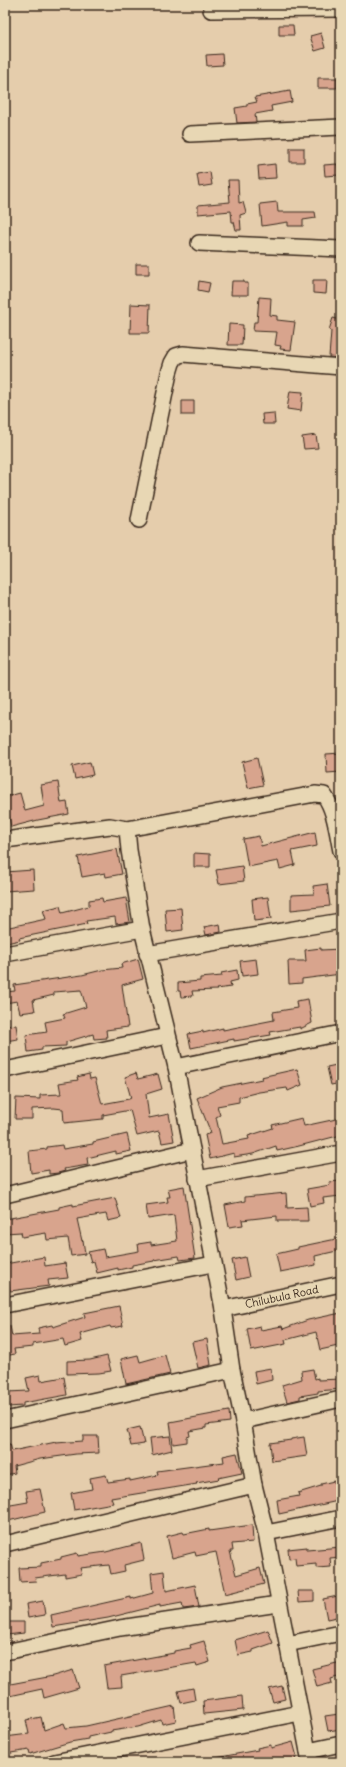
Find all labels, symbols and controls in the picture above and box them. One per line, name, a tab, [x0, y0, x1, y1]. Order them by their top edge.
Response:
street label: Chilubula Road	[244, 1282, 320, 1311]

